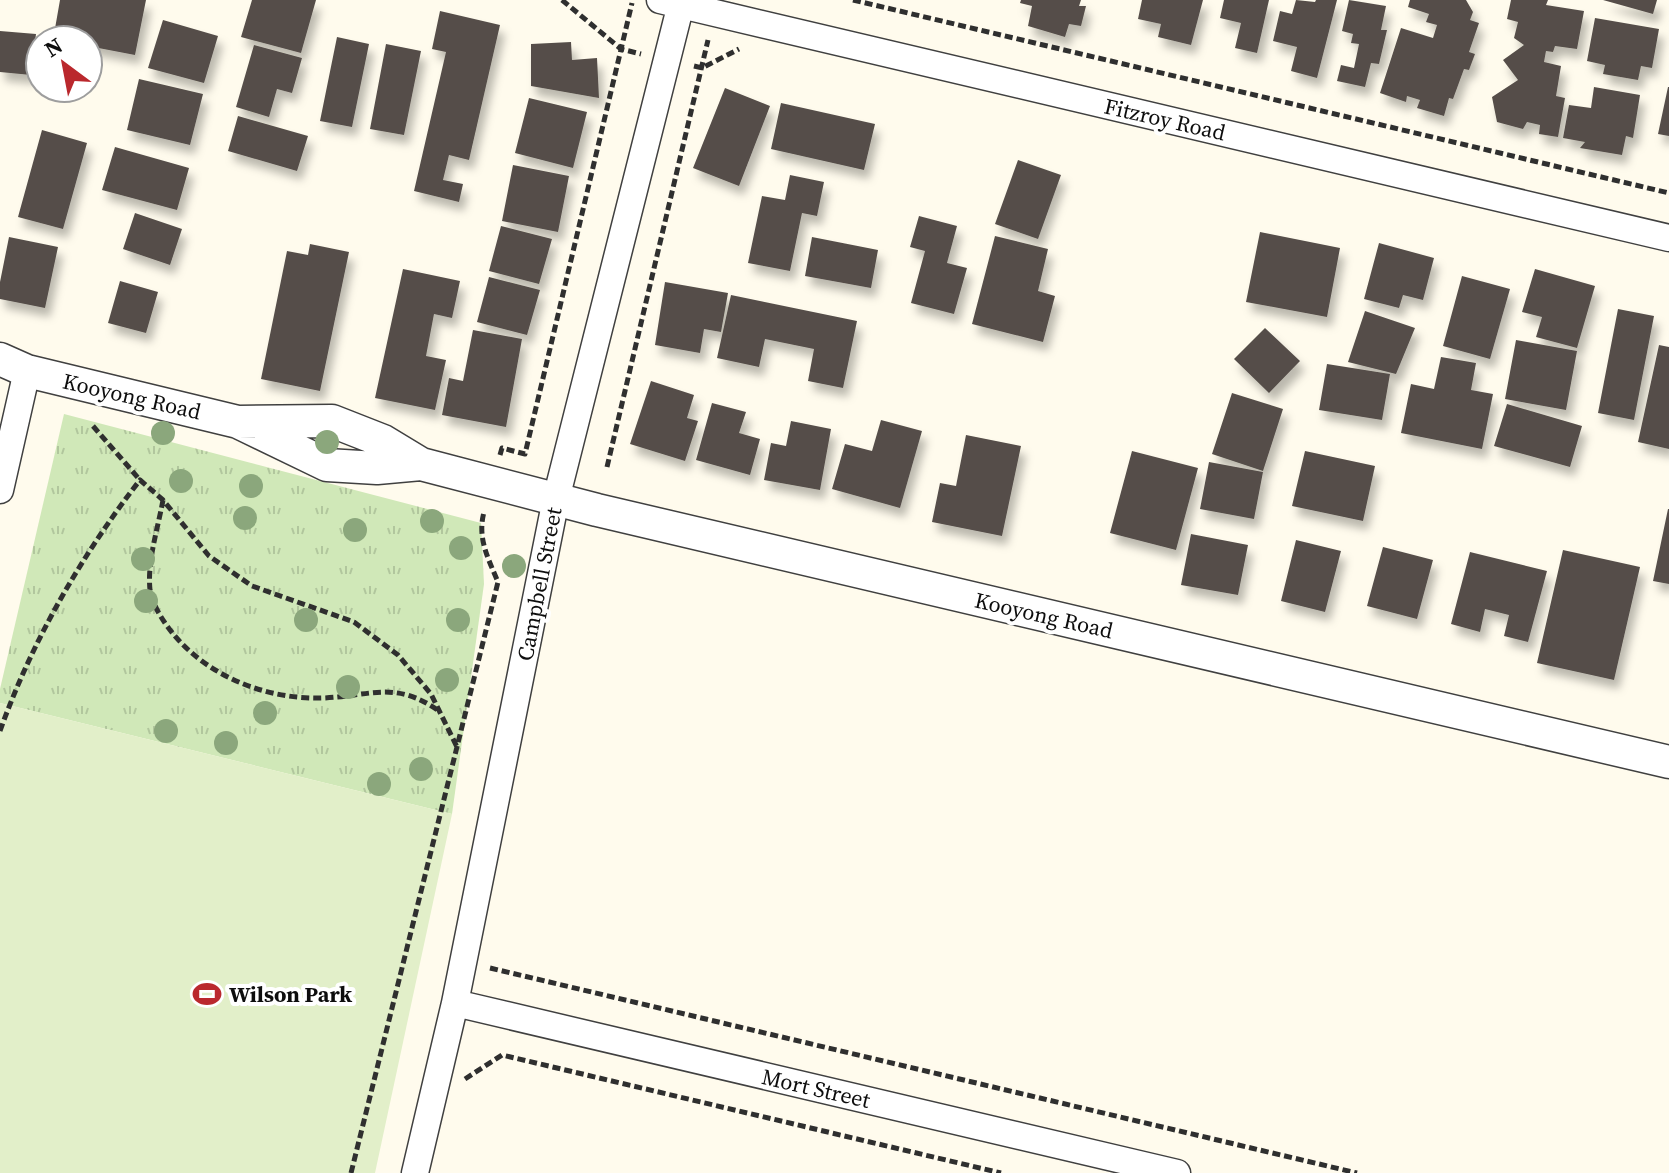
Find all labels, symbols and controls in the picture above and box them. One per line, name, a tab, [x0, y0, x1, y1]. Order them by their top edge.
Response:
north arrow	[24, 24, 104, 104]
text: N	[39, 30, 68, 64]
street label: Fitzroy Road	[1101, 91, 1229, 148]
street label: Kooyong Road	[60, 366, 204, 427]
street label: Campbell Street	[509, 504, 569, 663]
street label: Kooyong Road	[972, 585, 1116, 646]
sports icon: Wilson Park	[192, 979, 222, 1009]
place label: Wilson Park	[229, 979, 353, 1009]
street label: Mort Street	[759, 1061, 874, 1115]

